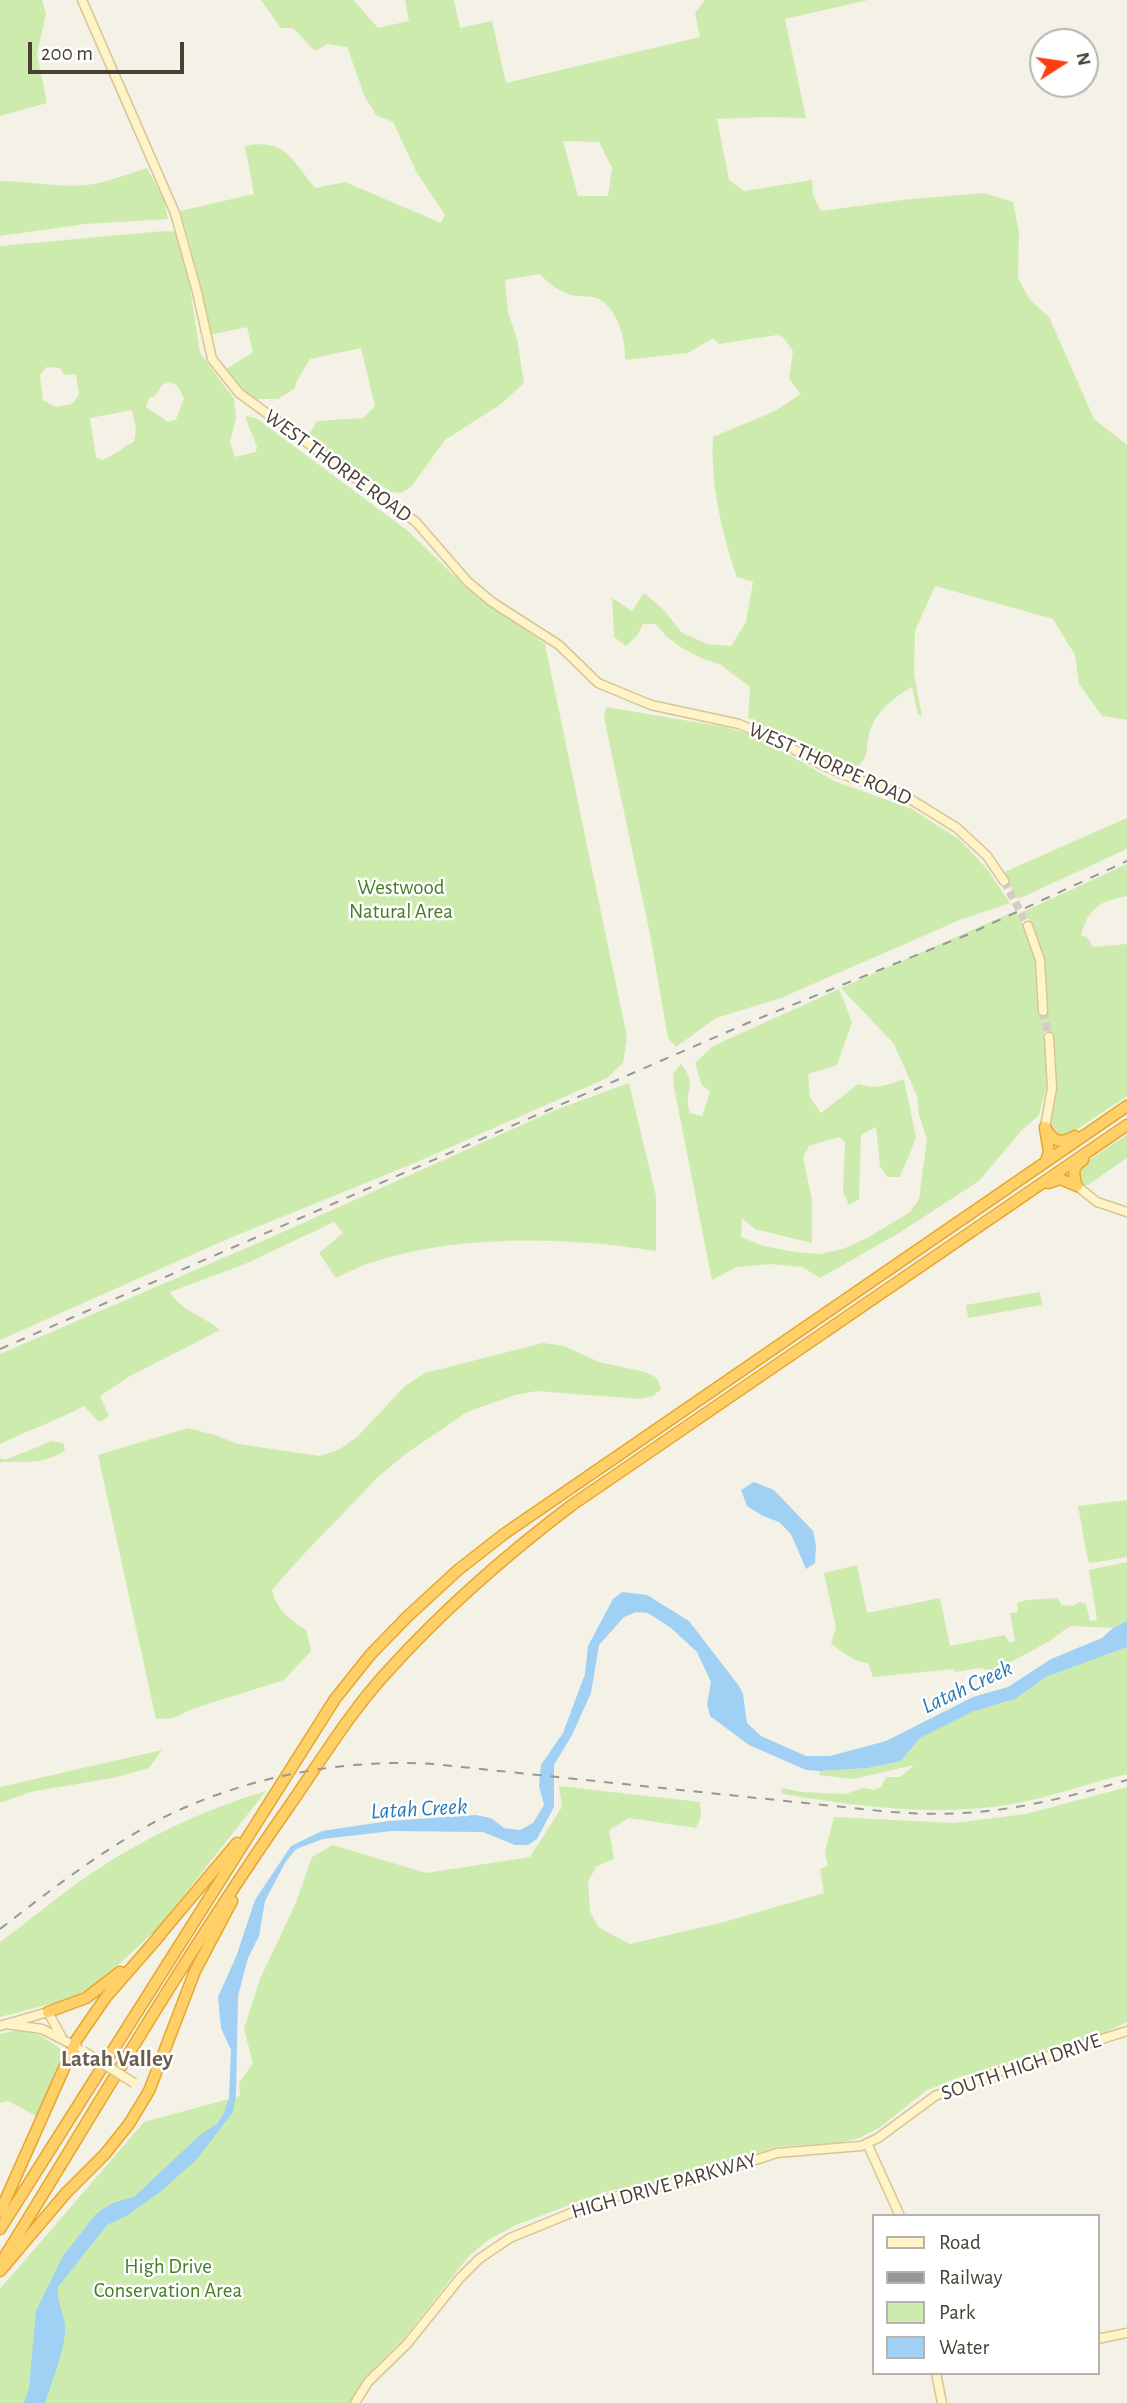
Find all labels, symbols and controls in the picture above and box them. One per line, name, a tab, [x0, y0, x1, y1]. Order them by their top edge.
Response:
scale bar	[32, 28, 187, 72]
north arrow	[1029, 28, 1099, 98]
text: 200 m	[41, 43, 93, 64]
text: N	[1072, 51, 1094, 67]
street label: WEST THORPE ROAD	[259, 404, 417, 528]
street label: WEST THORPE ROAD	[744, 717, 916, 811]
park label: Westwood Natural Area	[349, 875, 453, 925]
water label: Latah Creek	[917, 1654, 1017, 1720]
water label: Latah Creek	[370, 1793, 468, 1825]
street label: SOUTH HIGH DRIVE	[938, 2028, 1104, 2106]
district label: Latah Valley	[61, 2045, 173, 2073]
street label: HIGH DRIVE PARKWAY	[568, 2147, 760, 2225]
legend	[872, 2214, 1099, 2375]
text: Road	[939, 2232, 981, 2253]
park label: High Drive Conservation Area	[94, 2254, 242, 2304]
text: Railway	[939, 2267, 1002, 2288]
text: Park	[939, 2302, 975, 2323]
text: Water	[939, 2337, 989, 2358]

